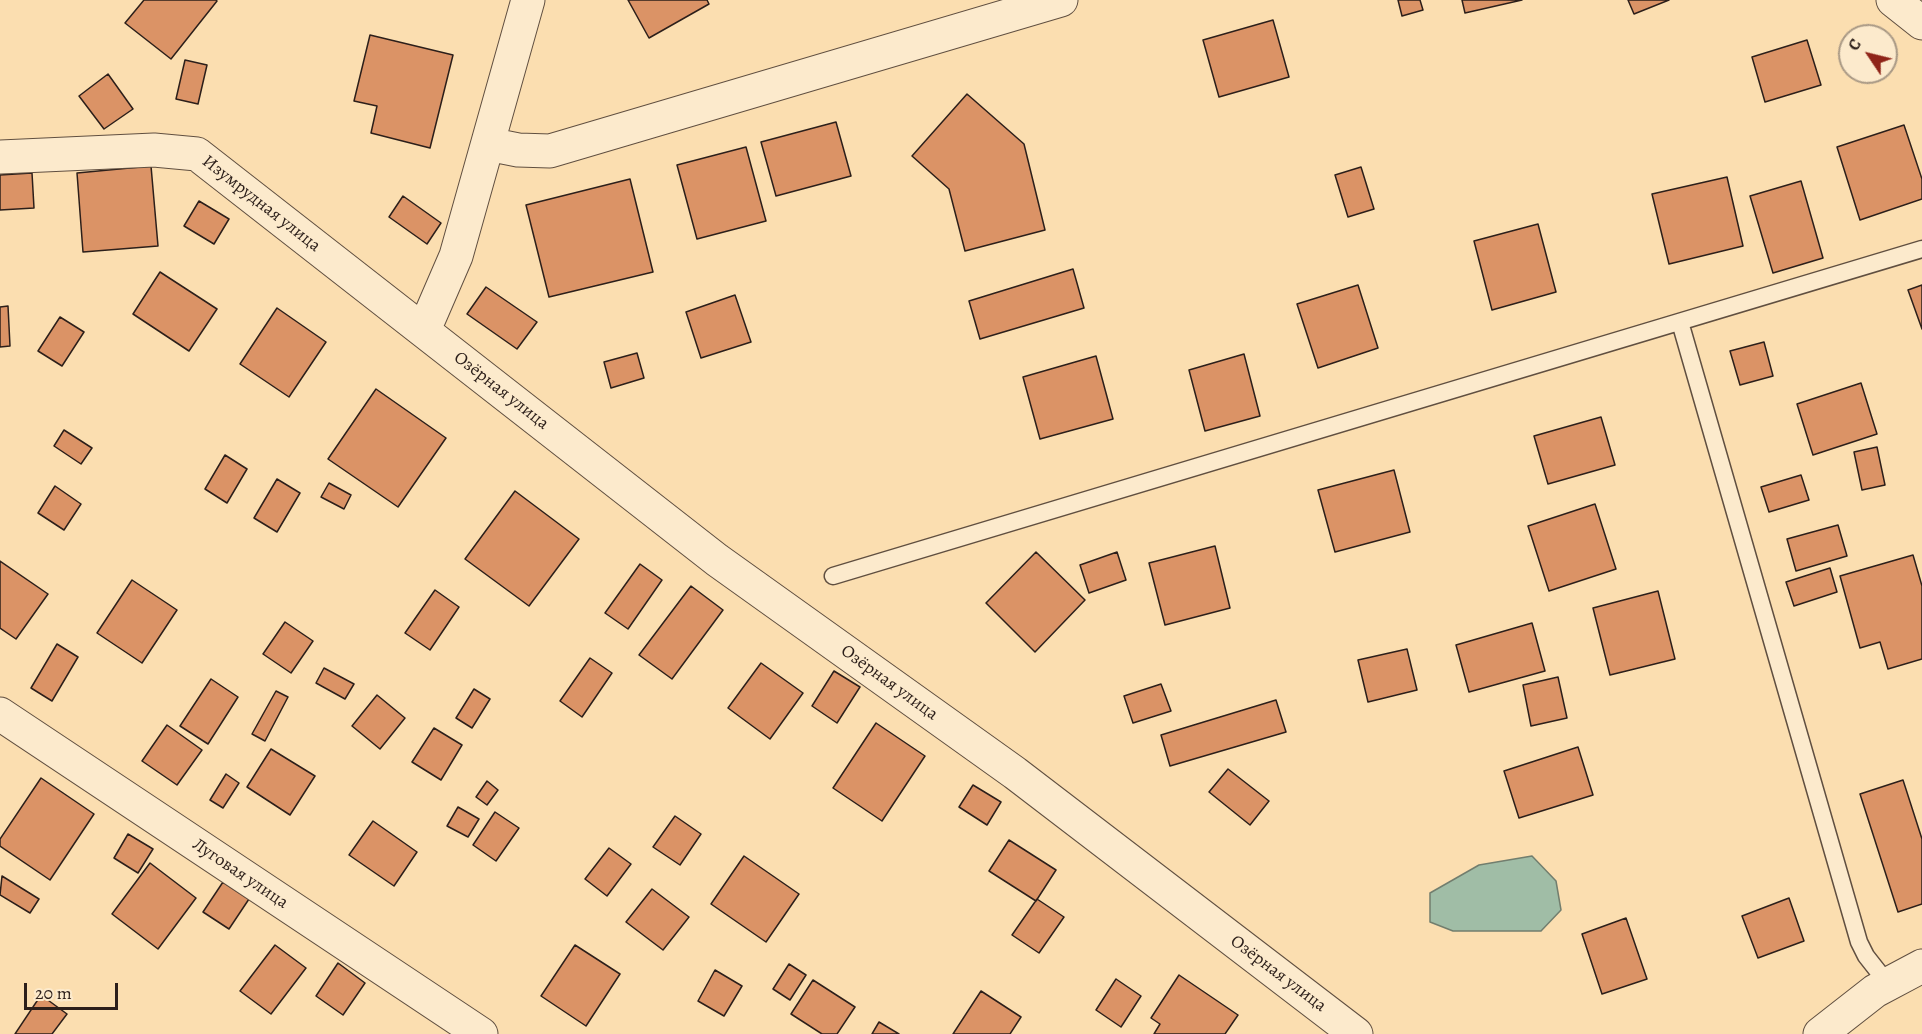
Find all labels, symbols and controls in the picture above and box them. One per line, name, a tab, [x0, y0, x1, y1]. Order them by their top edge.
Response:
north arrow	[1838, 24, 1898, 84]
text: С	[1843, 34, 1867, 55]
street label: Изумрудная улица	[197, 151, 325, 257]
street label: Озёрная улица	[449, 347, 553, 435]
street label: Озёрная улица	[836, 641, 942, 725]
street label: Луговая улица	[188, 834, 292, 914]
street label: Озёрная улица	[1226, 931, 1330, 1017]
scale bar	[27, 971, 122, 1009]
text: 20 m	[35, 981, 72, 1005]

